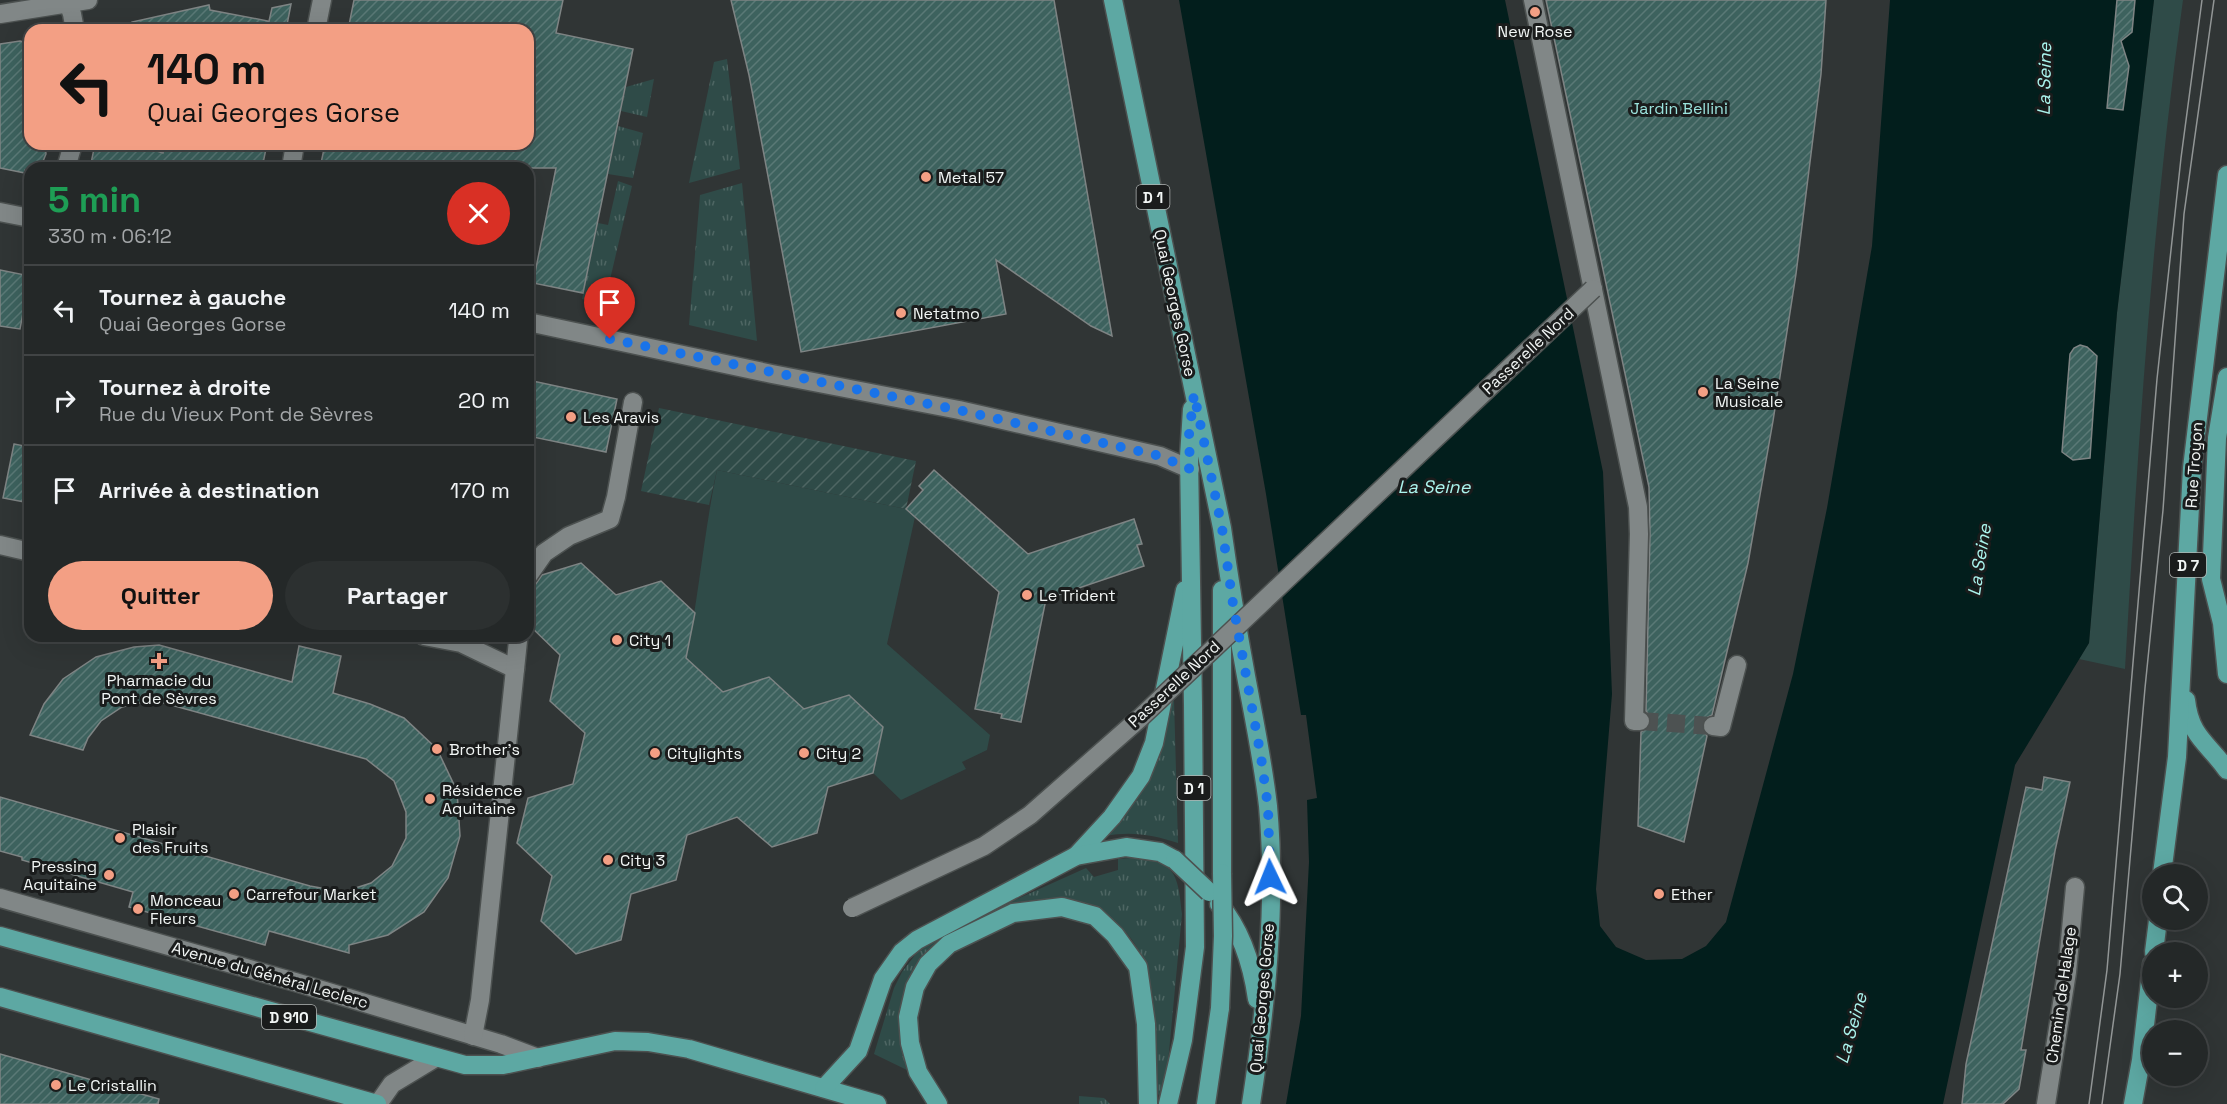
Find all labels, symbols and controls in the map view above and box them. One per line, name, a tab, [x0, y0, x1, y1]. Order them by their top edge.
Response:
marker: New Rose	[1528, 5, 1542, 19]
place label: New Rose	[1498, 21, 1572, 42]
water label: La Seine	[2032, 41, 2056, 115]
text: 140 m	[147, 43, 266, 96]
icon: left	[48, 48, 126, 126]
text: Quai Georges Gorse	[147, 95, 400, 130]
park label: Jardin Bellini	[1630, 98, 1728, 119]
place label: Metal 57	[938, 167, 1004, 188]
marker: Metal 57	[919, 170, 933, 184]
text: 5 min	[48, 177, 141, 223]
button: close	[447, 182, 510, 245]
road number: D 1	[1136, 185, 1170, 209]
text: 330 m · 06:12	[48, 223, 172, 249]
street label: Quai Georges Gorse	[1149, 227, 1201, 379]
pin	[584, 277, 635, 339]
text: Tournez à gauche	[99, 283, 286, 311]
icon: arrive	[593, 286, 626, 319]
icon: left	[48, 294, 81, 327]
text: 140 m	[448, 296, 510, 324]
place label: Netatmo	[913, 303, 980, 324]
street label: Passerelle Nord	[1478, 303, 1578, 399]
marker: Netatmo	[894, 306, 908, 320]
text: Quai Georges Gorse	[99, 311, 286, 337]
text: Tournez à droite	[99, 373, 271, 401]
place label: La Seine Musicale	[1715, 373, 1783, 412]
icon: right	[48, 384, 81, 417]
marker: La Seine Musicale	[1696, 385, 1710, 399]
text: 20 m	[458, 386, 510, 414]
text: Rue du Vieux Pont de Sèvres	[99, 401, 373, 427]
place label: Les Aravis	[583, 407, 659, 428]
marker: Les Aravis	[564, 410, 578, 424]
street label: Rue Troyon	[2181, 421, 2207, 509]
icon: arrive	[48, 474, 81, 507]
water label: La Seine	[1398, 475, 1472, 498]
text: Arrivée à destination	[99, 476, 320, 504]
text: 170 m	[450, 476, 510, 504]
water label: La Seine	[1962, 521, 1996, 598]
road number: D 7	[2170, 553, 2206, 577]
button: Quitter	[48, 561, 273, 630]
button: Partager	[285, 561, 510, 630]
place label: Le Trident	[1039, 585, 1116, 606]
marker: Le Trident	[1020, 588, 1034, 602]
place label: City 1	[629, 630, 671, 651]
marker: City 1	[610, 633, 624, 647]
street label: Passerelle Nord	[1124, 636, 1224, 732]
marker: Pharmacie du Pont de Sèvres	[152, 654, 166, 668]
place label: Pharmacie du Pont de Sèvres	[101, 670, 217, 709]
place label: Brother's	[449, 739, 520, 760]
marker: Brother's	[430, 742, 444, 756]
place label: Citylights	[667, 743, 742, 764]
place label: City 2	[816, 743, 861, 764]
marker: Citylights	[648, 746, 662, 760]
marker: City 2	[797, 746, 811, 760]
road number: D 1	[1178, 776, 1210, 800]
place label: Résidence Aquitaine	[442, 780, 523, 819]
marker: Résidence Aquitaine	[423, 792, 437, 806]
place label: Plaisir des Fruits	[132, 819, 209, 858]
marker: Plaisir des Fruits	[113, 831, 127, 845]
position arrow	[1238, 845, 1302, 909]
place label: City 3	[620, 850, 665, 871]
marker: City 3	[601, 853, 615, 867]
place label: Pressing Aquitaine	[23, 856, 97, 895]
map controls	[2142, 864, 2208, 1086]
button: search	[2142, 864, 2208, 930]
marker: Pressing Aquitaine	[102, 868, 116, 882]
place label: Carrefour Market	[246, 884, 377, 905]
place label: Ether	[1671, 884, 1713, 905]
marker: Carrefour Market	[227, 887, 241, 901]
marker: Ether	[1652, 887, 1666, 901]
place label: Monceau Fleurs	[150, 890, 221, 929]
marker: Monceau Fleurs	[131, 902, 145, 916]
street label: Quai Georges Gorse	[1245, 922, 1279, 1074]
street label: Chemin de Halage	[2041, 926, 2081, 1064]
street label: Avenue du Général Leclerc	[169, 937, 371, 1013]
button: +	[2142, 942, 2208, 1008]
water label: La Seine	[1830, 989, 1872, 1066]
road number: D 910	[262, 1005, 316, 1029]
button: −	[2142, 1020, 2208, 1086]
place label: Le Cristallin	[68, 1075, 157, 1096]
marker: Le Cristallin	[49, 1078, 63, 1092]

